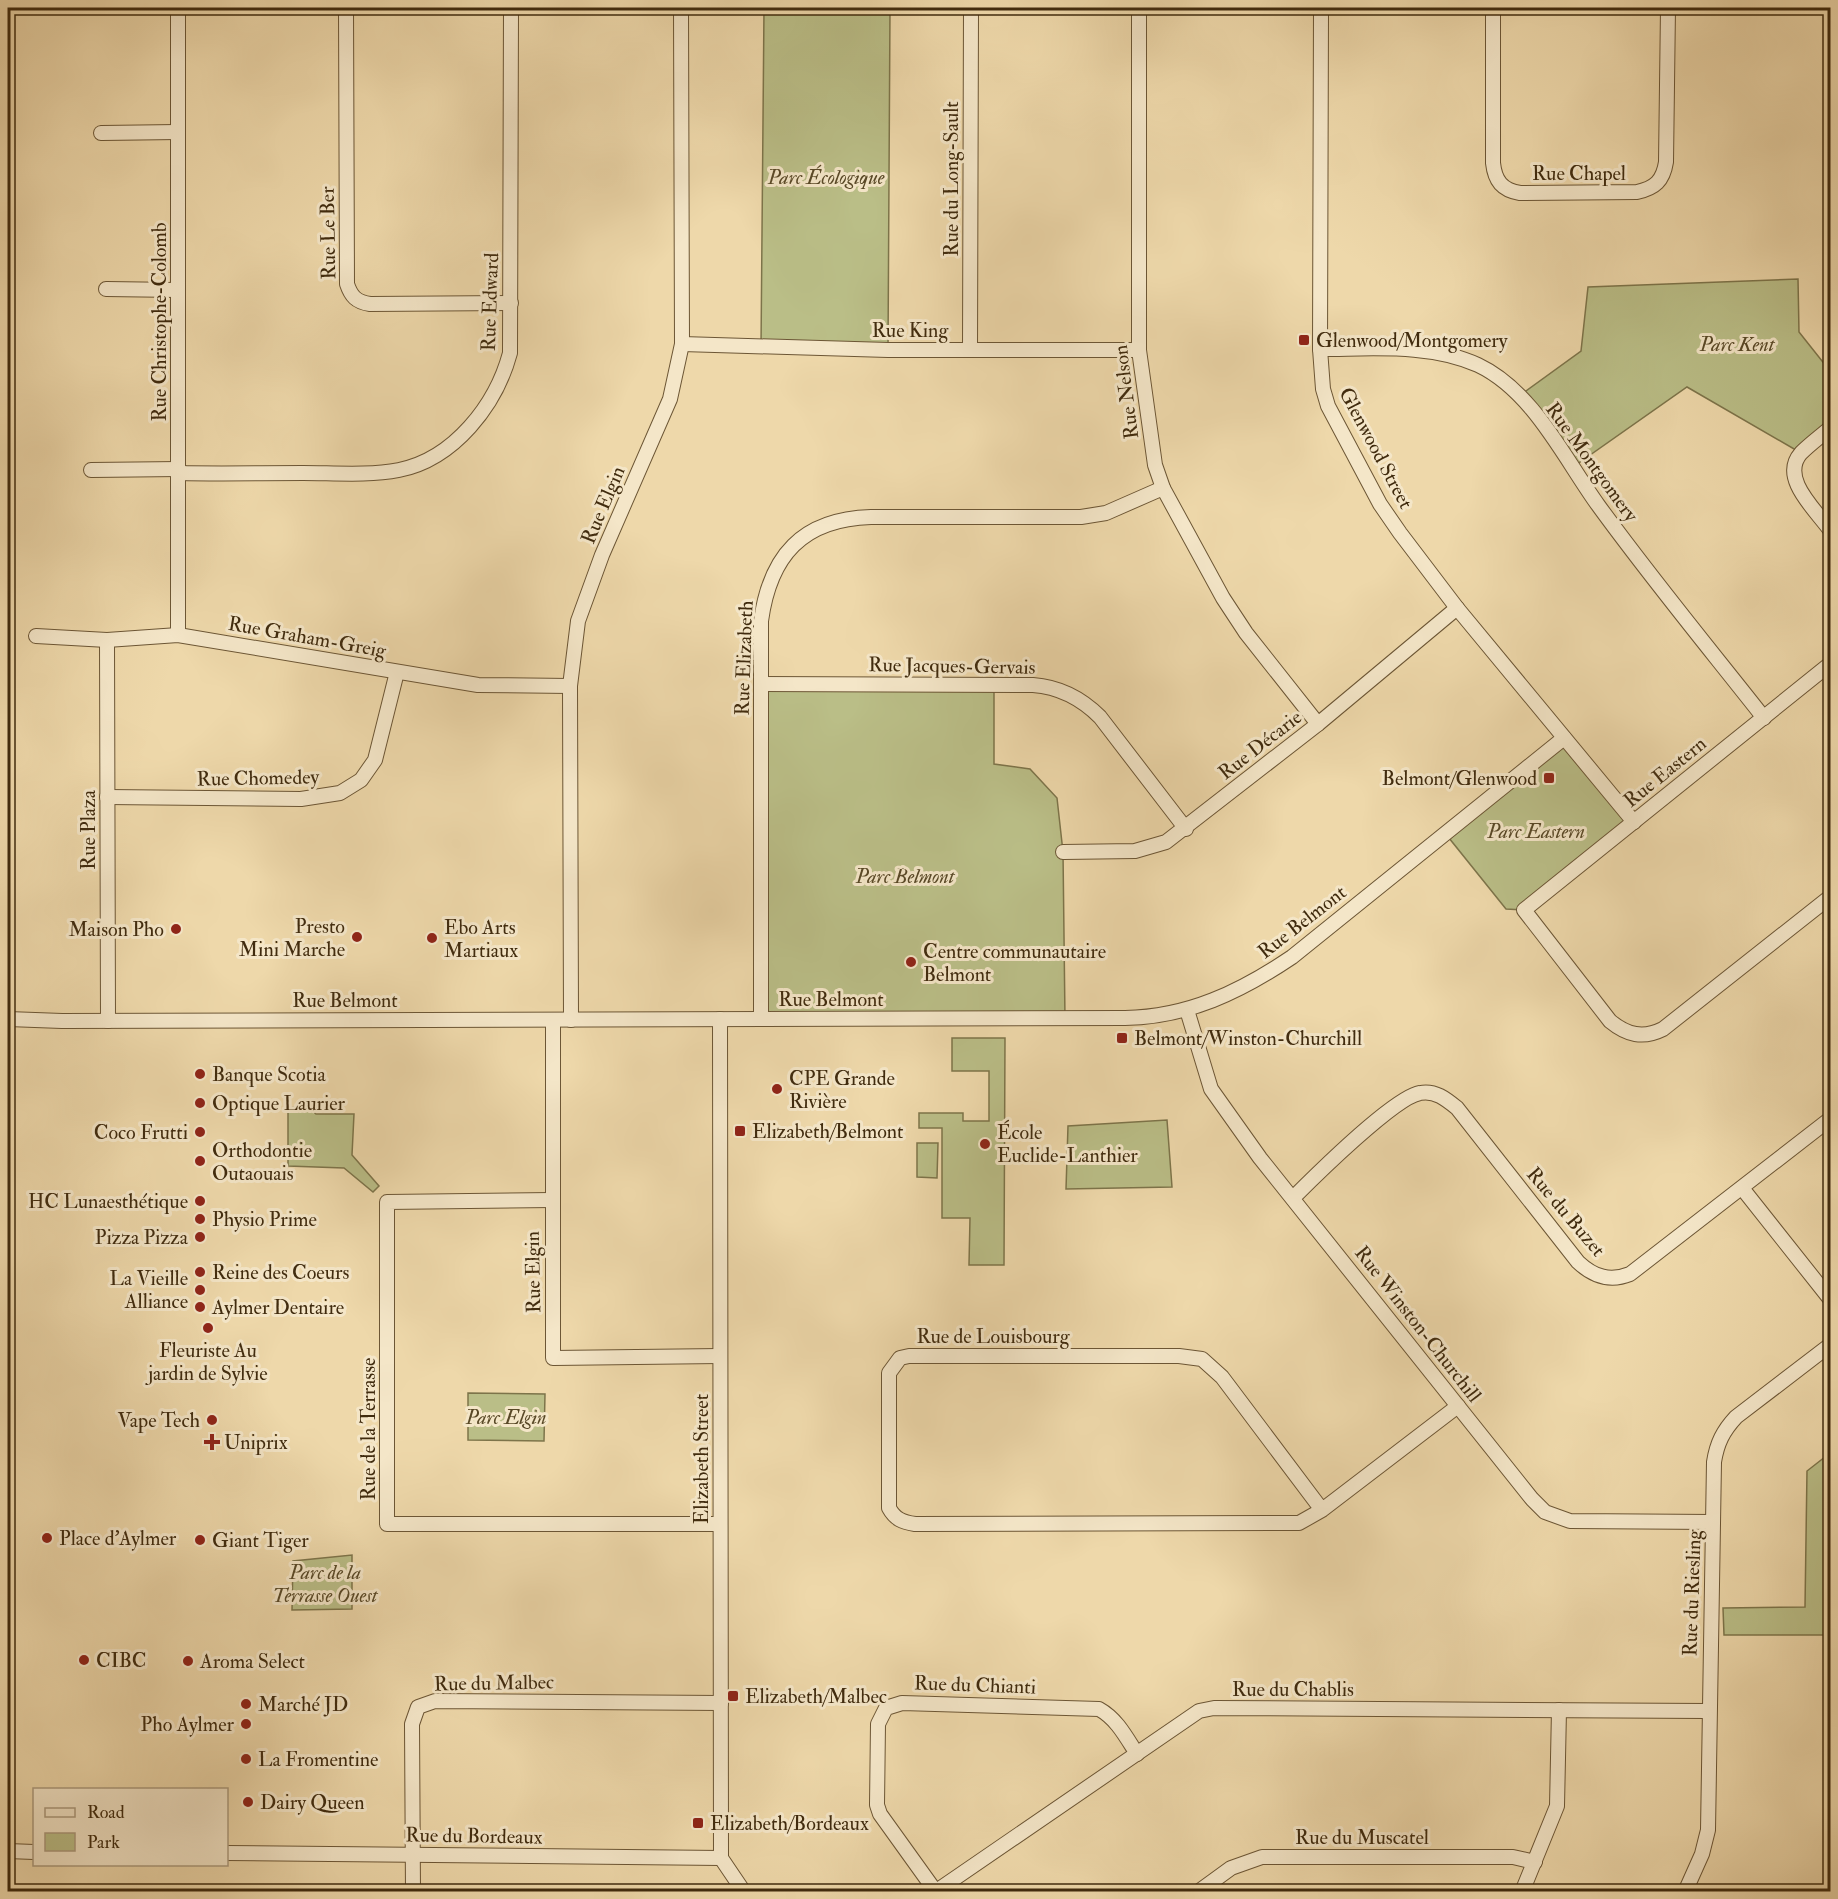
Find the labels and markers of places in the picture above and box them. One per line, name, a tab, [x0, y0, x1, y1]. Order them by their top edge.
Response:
place label: Glenwood/Montgomery	[1316, 328, 1509, 353]
marker: Glenwood/Montgomery	[1297, 333, 1311, 347]
place label: Belmont/Glenwood	[1382, 766, 1537, 791]
marker: Belmont/Glenwood	[1542, 771, 1556, 785]
place label: Presto Mini Marche	[239, 914, 345, 962]
place label: Ebo Arts Martiaux	[444, 915, 518, 963]
place label: Maison Pho	[68, 917, 164, 942]
marker: Maison Pho	[169, 922, 183, 936]
marker: Presto Mini Marche	[350, 930, 364, 944]
marker: Ebo Arts Martiaux	[425, 931, 439, 945]
place label: Centre communautaire Belmont	[923, 939, 1106, 987]
marker: Centre communautaire Belmont	[904, 955, 918, 969]
place label: Belmont/Winston-Churchill	[1134, 1026, 1362, 1051]
marker: Belmont/Winston-Churchill	[1115, 1031, 1129, 1045]
place label: Banque Scotia	[212, 1062, 326, 1087]
place label: CPE Grande Rivière	[789, 1066, 895, 1114]
marker: Banque Scotia	[193, 1067, 207, 1081]
marker: CPE Grande Rivière	[770, 1082, 784, 1096]
place label: Optique Laurier	[212, 1091, 346, 1117]
marker: Optique Laurier	[193, 1096, 207, 1110]
place label: Elizabeth/Belmont	[752, 1119, 904, 1144]
place label: École Euclide-Lanthier	[997, 1119, 1138, 1168]
place label: Coco Frutti	[94, 1120, 188, 1145]
marker: Elizabeth/Belmont	[733, 1124, 747, 1138]
marker: Coco Frutti	[193, 1125, 207, 1139]
marker: École Euclide-Lanthier	[978, 1137, 992, 1151]
place label: Orthodontie Outaouais	[212, 1138, 312, 1186]
marker: Orthodontie Outaouais	[193, 1154, 207, 1168]
place label: HC Lunaesthétique	[28, 1189, 188, 1214]
marker: HC Lunaesthétique	[193, 1194, 207, 1208]
place label: Physio Prime	[212, 1207, 317, 1232]
marker: Physio Prime	[193, 1212, 207, 1226]
place label: Pizza Pizza	[95, 1225, 189, 1250]
marker: Pizza Pizza	[193, 1230, 207, 1244]
place label: Reine des Coeurs	[212, 1260, 349, 1285]
marker: Reine des Coeurs	[193, 1265, 207, 1279]
place label: La Vieille Alliance	[110, 1266, 188, 1314]
marker: La Vieille Alliance	[193, 1283, 207, 1297]
place label: Aylmer Dentaire	[211, 1295, 344, 1320]
marker: Aylmer Dentaire	[193, 1300, 207, 1314]
marker: Fleuriste Au jardin de Sylvie	[201, 1321, 215, 1335]
place label: Fleuriste Au jardin de Sylvie	[144, 1338, 268, 1386]
place label: Vape Tech	[117, 1408, 201, 1434]
marker: Vape Tech	[205, 1413, 219, 1427]
place label: Uniprix	[224, 1430, 288, 1456]
marker: Uniprix	[205, 1435, 219, 1449]
place label: Place d'Aylmer	[59, 1526, 177, 1551]
place label: Giant Tiger	[212, 1528, 309, 1553]
marker: Place d'Aylmer	[40, 1531, 54, 1545]
marker: Giant Tiger	[193, 1533, 207, 1547]
place label: CIBC	[96, 1648, 146, 1673]
place label: Aroma Select	[199, 1649, 306, 1674]
marker: CIBC	[77, 1653, 91, 1667]
marker: Aroma Select	[181, 1654, 195, 1668]
place label: Elizabeth/Malbec	[745, 1684, 887, 1709]
marker: Elizabeth/Malbec	[726, 1689, 740, 1703]
place label: Marché JD	[258, 1692, 348, 1717]
marker: Marché JD	[239, 1697, 253, 1711]
place label: Pho Aylmer	[141, 1712, 235, 1737]
marker: Pho Aylmer	[239, 1717, 253, 1731]
place label: La Fromentine	[258, 1747, 378, 1772]
marker: La Fromentine	[239, 1752, 253, 1766]
place label: Dairy Queen	[260, 1790, 365, 1815]
marker: Dairy Queen	[241, 1795, 255, 1809]
place label: Elizabeth/Bordeaux	[710, 1811, 869, 1836]
marker: Elizabeth/Bordeaux	[691, 1816, 705, 1830]

